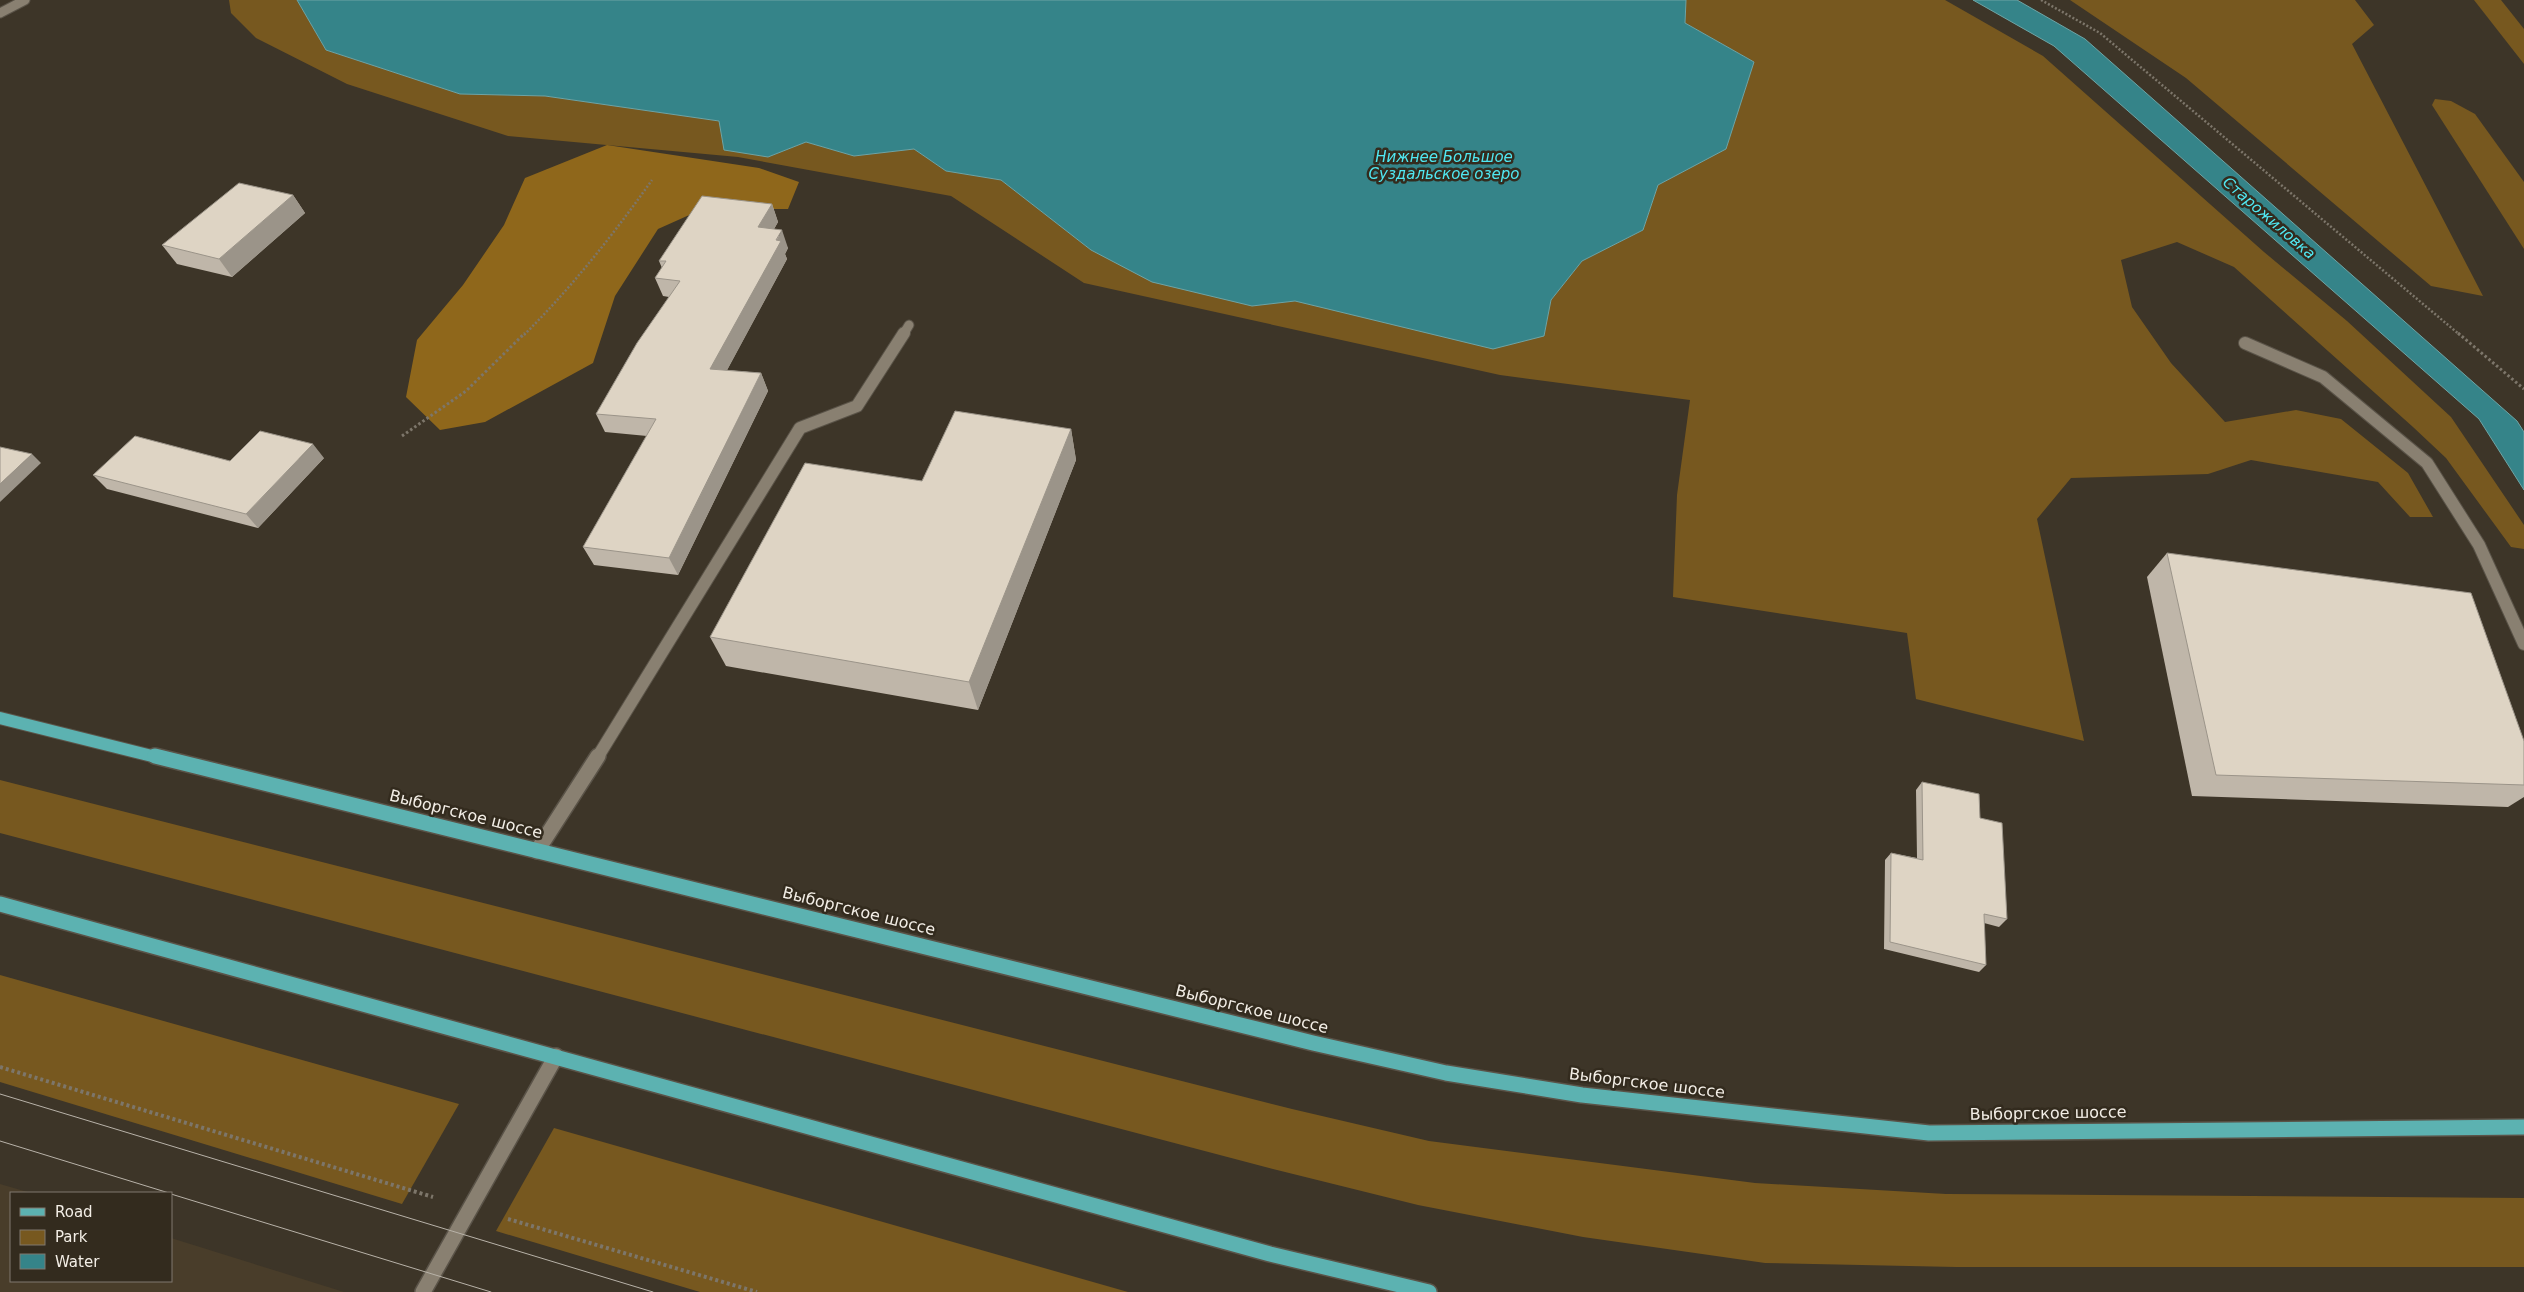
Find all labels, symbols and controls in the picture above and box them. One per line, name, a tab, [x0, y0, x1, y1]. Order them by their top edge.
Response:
water label: Нижнее Большое Суздальское озеро	[1369, 148, 1519, 183]
water label: Старожиловка	[2219, 173, 2319, 263]
street label: Выборгское шоссе	[388, 786, 544, 842]
street label: Выборгское шоссе	[781, 883, 937, 939]
street label: Выборгское шоссе	[1174, 981, 1330, 1037]
street label: Выборгское шоссе	[1568, 1064, 1726, 1102]
street label: Выборгское шоссе	[1969, 1102, 2127, 1124]
legend	[10, 1192, 172, 1282]
text: Road	[55, 1203, 93, 1221]
text: Park	[55, 1228, 88, 1246]
text: Water	[55, 1253, 100, 1271]

